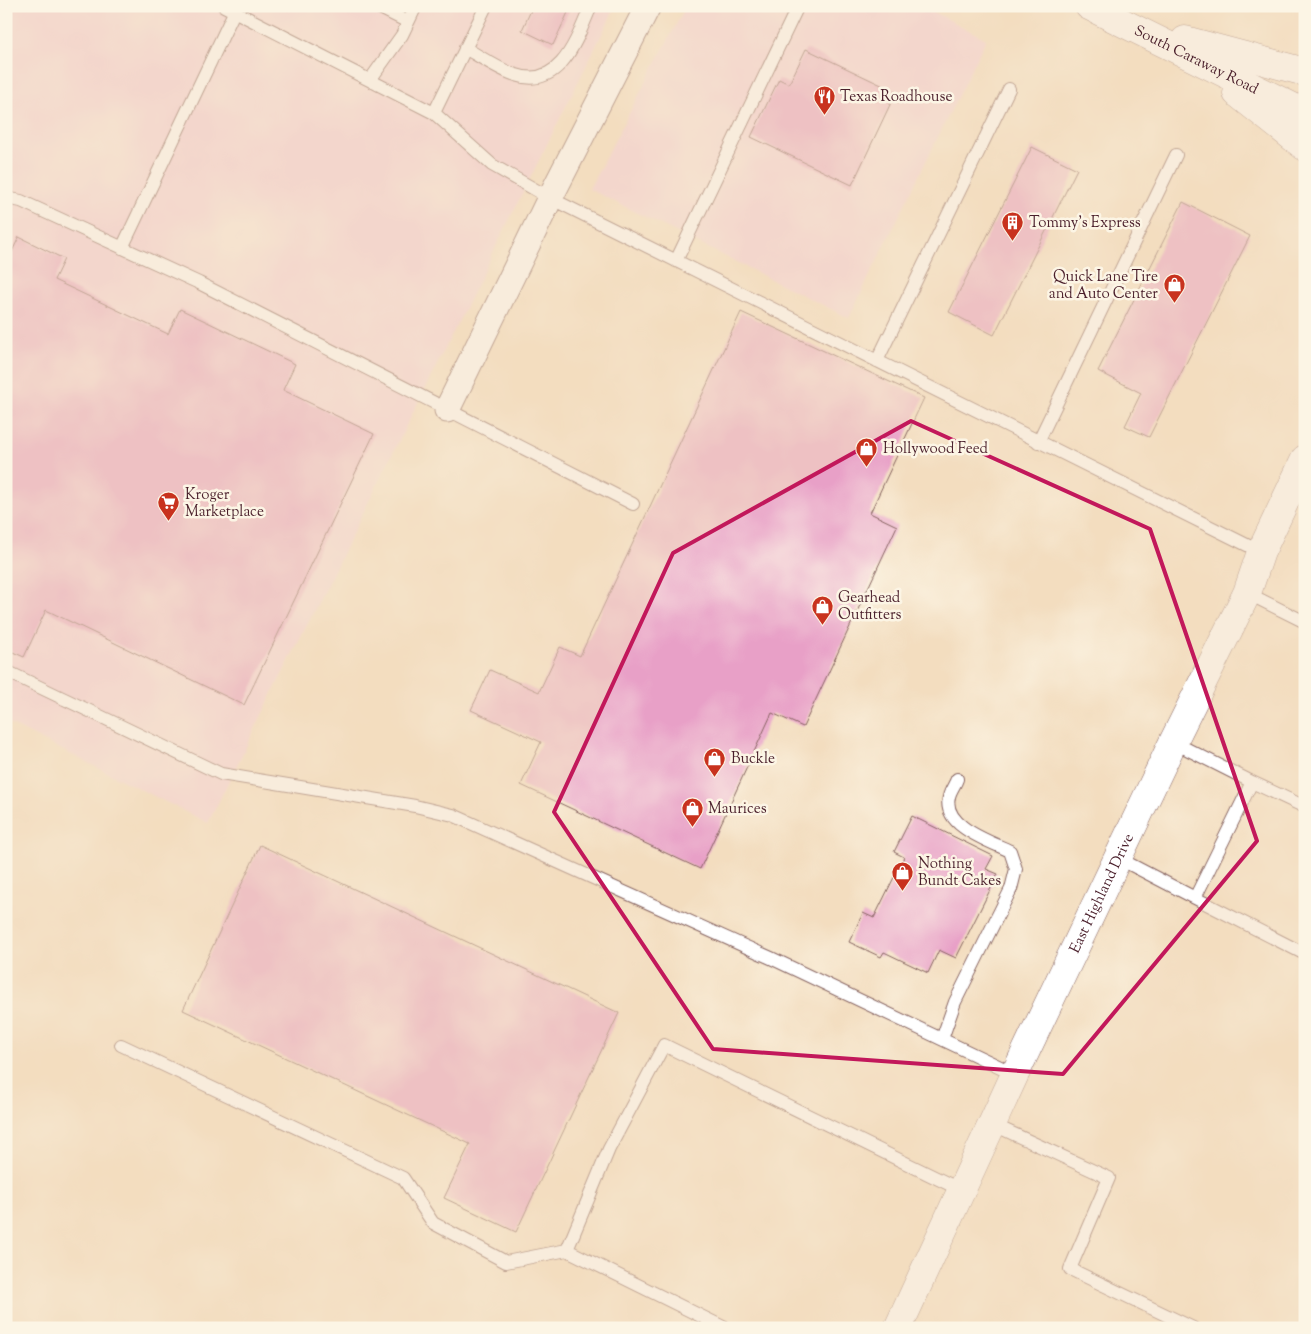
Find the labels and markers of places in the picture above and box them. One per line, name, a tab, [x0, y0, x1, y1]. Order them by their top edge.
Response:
restaurant icon: Texas Roadhouse	[812, 84, 836, 115]
place label: Texas Roadhouse	[840, 87, 952, 108]
building icon: Tommy's Express	[1001, 210, 1025, 241]
place label: Tommy's Express	[1029, 213, 1141, 234]
place label: Quick Lane Tire and Auto Center	[1049, 267, 1158, 305]
shop icon: Quick Lane Tire and Auto Center	[1162, 273, 1186, 304]
shop icon: Hollywood Feed	[855, 436, 879, 467]
place label: Hollywood Feed	[883, 439, 989, 460]
place label: Kroger Marketplace	[185, 485, 264, 523]
supermarket icon: Kroger Marketplace	[157, 491, 181, 522]
place label: Gearhead Outfitters	[838, 588, 902, 626]
shop icon: Gearhead Outfitters	[810, 594, 834, 625]
shop icon: Buckle	[703, 746, 727, 777]
place label: Buckle	[731, 749, 775, 770]
shop icon: Maurices	[680, 796, 704, 827]
place label: Maurices	[708, 799, 767, 820]
place label: Nothing Bundt Cakes	[918, 854, 1001, 892]
shop icon: Nothing Bundt Cakes	[890, 860, 914, 891]

